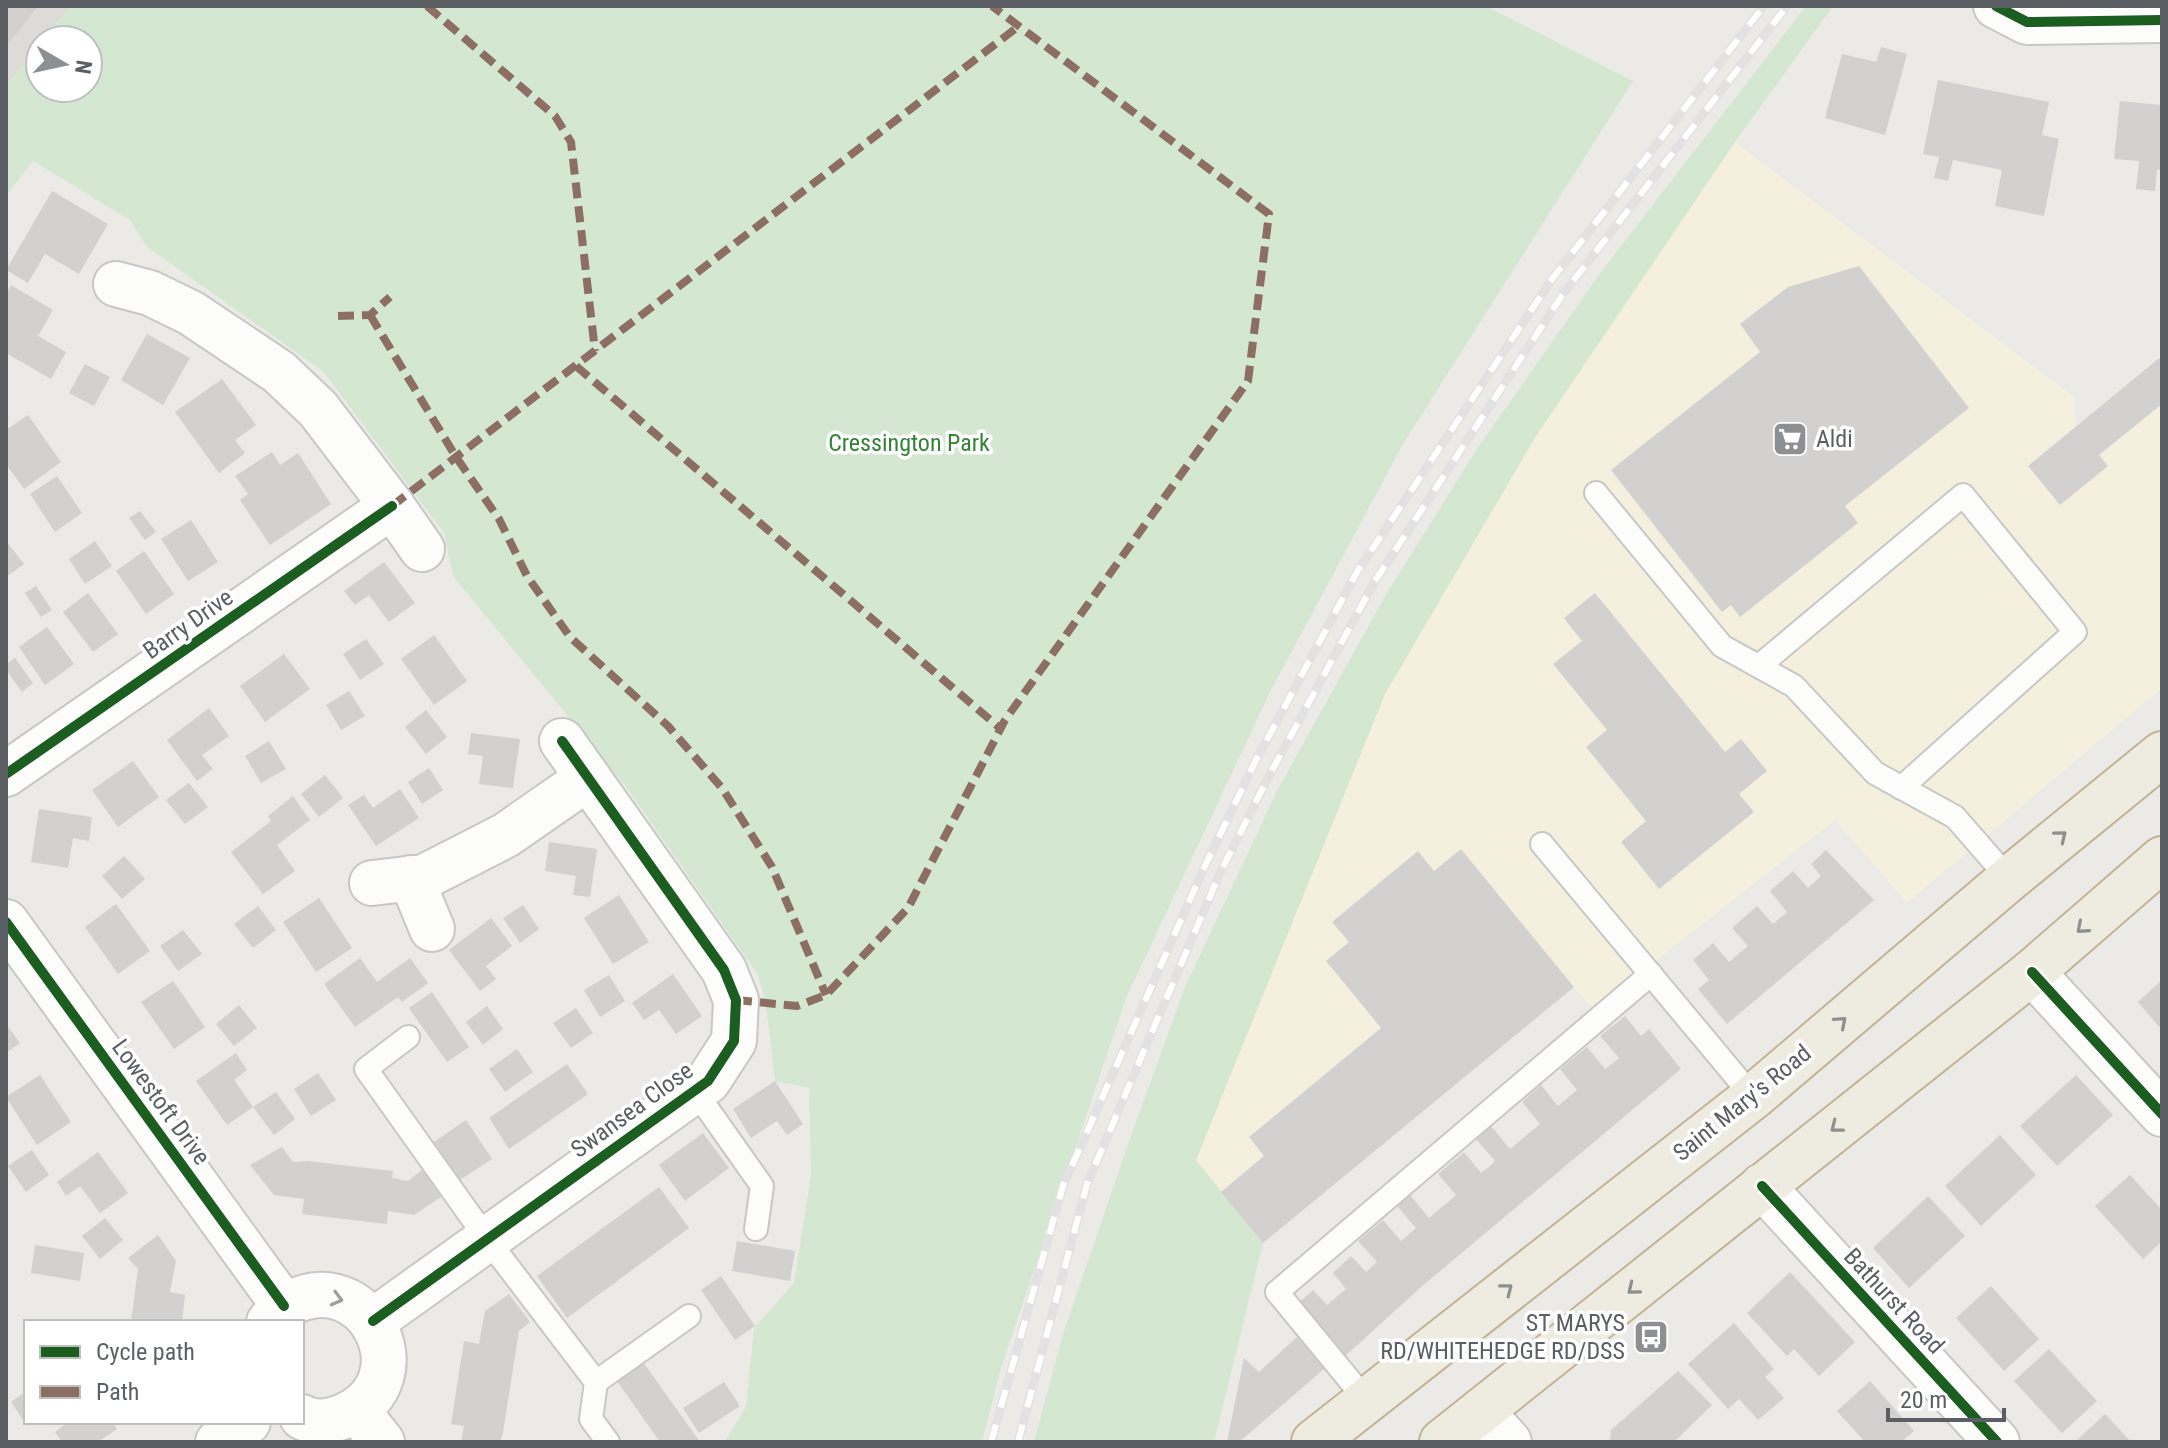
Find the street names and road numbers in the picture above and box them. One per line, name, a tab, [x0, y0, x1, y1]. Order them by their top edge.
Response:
street label: Barry Drive	[138, 583, 238, 665]
street label: Lowestoft Drive	[106, 1034, 216, 1170]
street label: Saint Mary's Road	[1668, 1039, 1816, 1167]
street label: Swansea Close	[566, 1056, 698, 1164]
street label: Bathurst Road	[1838, 1242, 1950, 1360]

